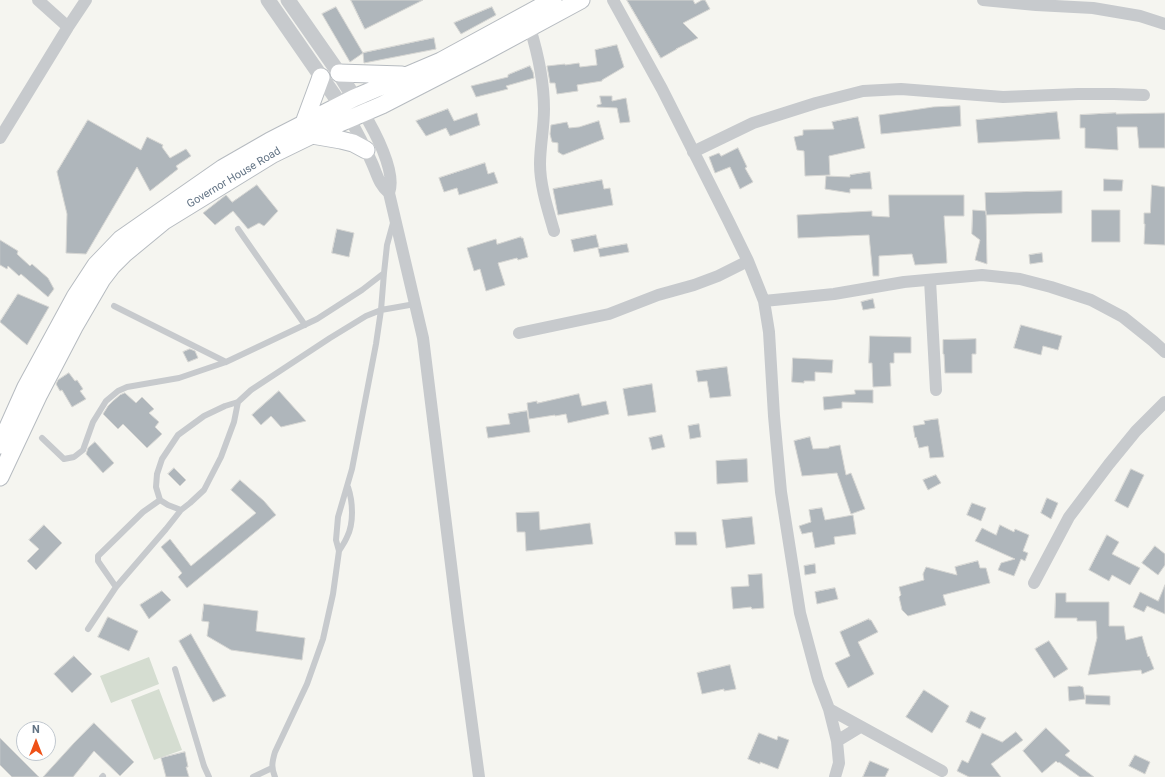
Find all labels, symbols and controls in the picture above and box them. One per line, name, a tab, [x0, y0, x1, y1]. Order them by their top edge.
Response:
street label: Governor House Road	[185, 145, 283, 211]
north arrow	[16, 721, 56, 761]
text: N	[32, 723, 40, 736]

